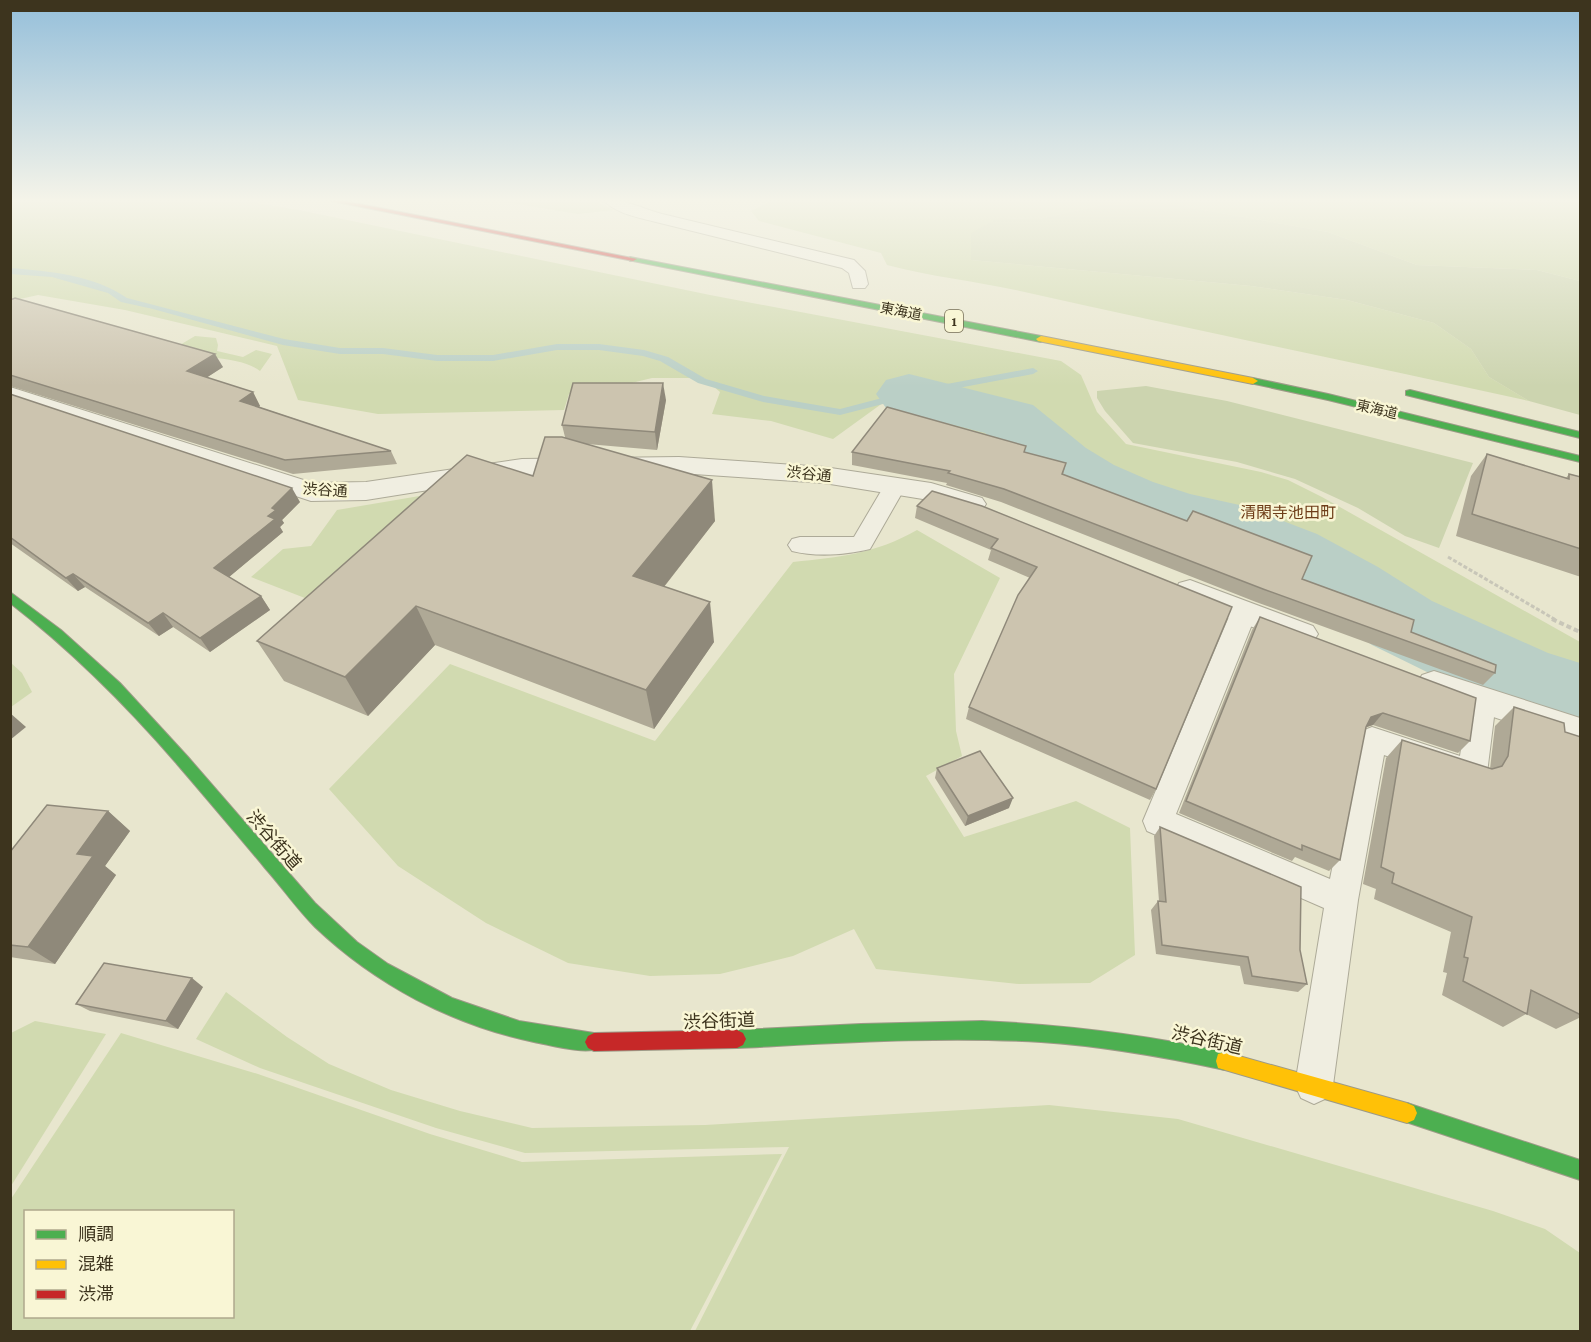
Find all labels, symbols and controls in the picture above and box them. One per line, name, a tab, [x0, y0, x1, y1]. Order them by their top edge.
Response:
street label: 東海道	[879, 299, 923, 323]
road number: 1	[945, 310, 963, 332]
street label: 東海道	[1355, 396, 1399, 422]
street label: 渋谷通	[786, 464, 832, 484]
street label: 渋谷通	[302, 480, 348, 500]
district label: 清閑寺池田町	[1240, 504, 1336, 521]
street label: 渋谷街道	[243, 806, 305, 874]
street label: 渋谷街道	[683, 1010, 755, 1032]
street label: 渋谷街道	[1170, 1022, 1244, 1058]
legend	[24, 1210, 234, 1318]
text: 順調	[78, 1224, 114, 1244]
text: 混雑	[78, 1254, 114, 1274]
text: 渋滞	[78, 1284, 114, 1304]

